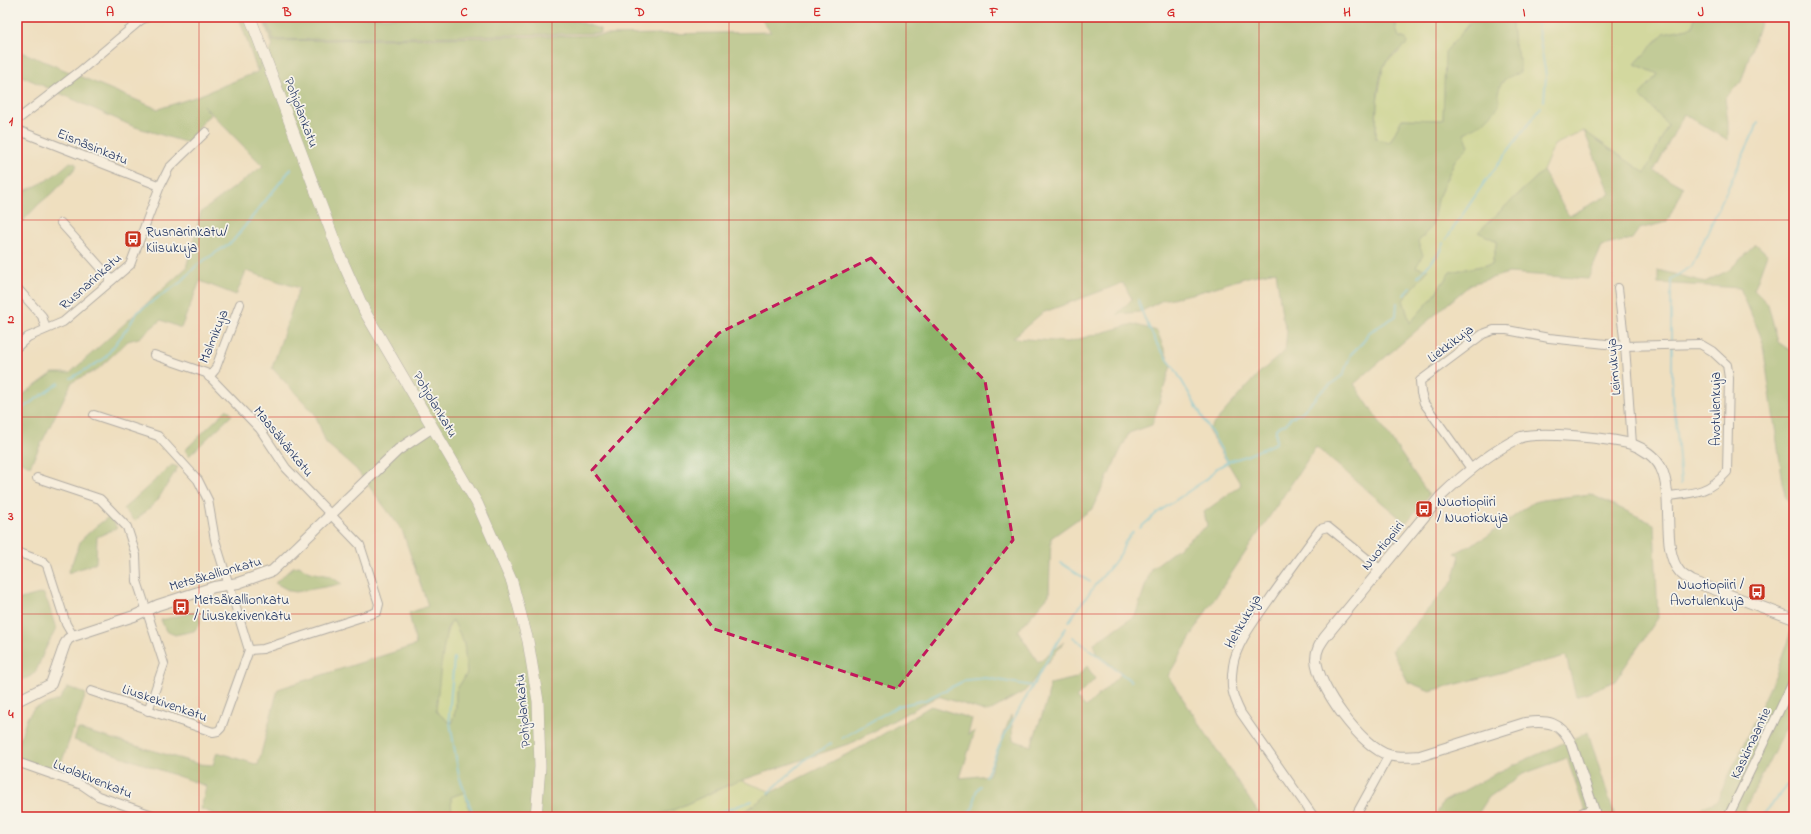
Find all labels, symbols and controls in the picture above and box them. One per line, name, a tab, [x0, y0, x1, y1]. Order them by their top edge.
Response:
text: A	[106, 3, 114, 22]
text: B	[282, 3, 292, 22]
text: C	[460, 3, 468, 22]
text: D	[634, 3, 645, 22]
text: E	[813, 3, 821, 22]
text: F	[989, 3, 999, 22]
text: G	[1167, 3, 1175, 22]
text: H	[1343, 3, 1351, 22]
text: I	[1522, 3, 1526, 22]
text: J	[1698, 3, 1704, 22]
street label: Pohjolankatu	[278, 74, 324, 151]
text: 1	[9, 112, 14, 131]
street label: Eisnäsinkatu	[54, 124, 131, 171]
place label: Rusnarinkatu/ Kiisukuja	[146, 222, 228, 259]
bus stop icon: Rusnarinkatu/ Kiisukuja	[123, 229, 143, 249]
street label: Rusnarinkatu	[55, 248, 127, 316]
street label: Malmikuja	[194, 307, 235, 367]
text: 2	[7, 310, 15, 329]
street label: Liekkikuja	[1423, 320, 1478, 369]
street label: Leimukuja	[1602, 337, 1627, 396]
street label: Pohjolankatu	[407, 368, 463, 442]
street label: Avotulenkuja	[1706, 372, 1727, 446]
street label: Maasälvänkatu	[248, 402, 318, 482]
place label: Nuotiopiiri / Nuotiokuja	[1437, 492, 1508, 529]
bus stop icon: Nuotiopiiri / Nuotiokuja	[1414, 499, 1434, 519]
text: 3	[7, 507, 14, 526]
street label: Nuotiopiiri	[1357, 517, 1410, 575]
street label: Metsäkallionkatu	[167, 551, 264, 598]
place label: Nuotiopiiri / Avotulenkuja	[1670, 575, 1745, 612]
bus stop icon: Nuotiopiiri / Avotulenkuja	[1747, 582, 1767, 602]
place label: Metsäkallionkatu / Liuskekivenkatu	[194, 590, 291, 627]
street label: Hehkukuja	[1219, 591, 1267, 653]
bus stop icon: Metsäkallionkatu / Liuskekivenkatu	[171, 597, 191, 617]
street label: Pohjolankatu	[510, 673, 537, 748]
street label: Liuskekivenkatu	[119, 679, 210, 728]
street label: Kaskimaantie	[1726, 704, 1777, 783]
text: 4	[7, 705, 14, 724]
street label: Luolakivenkatu	[50, 754, 135, 805]

